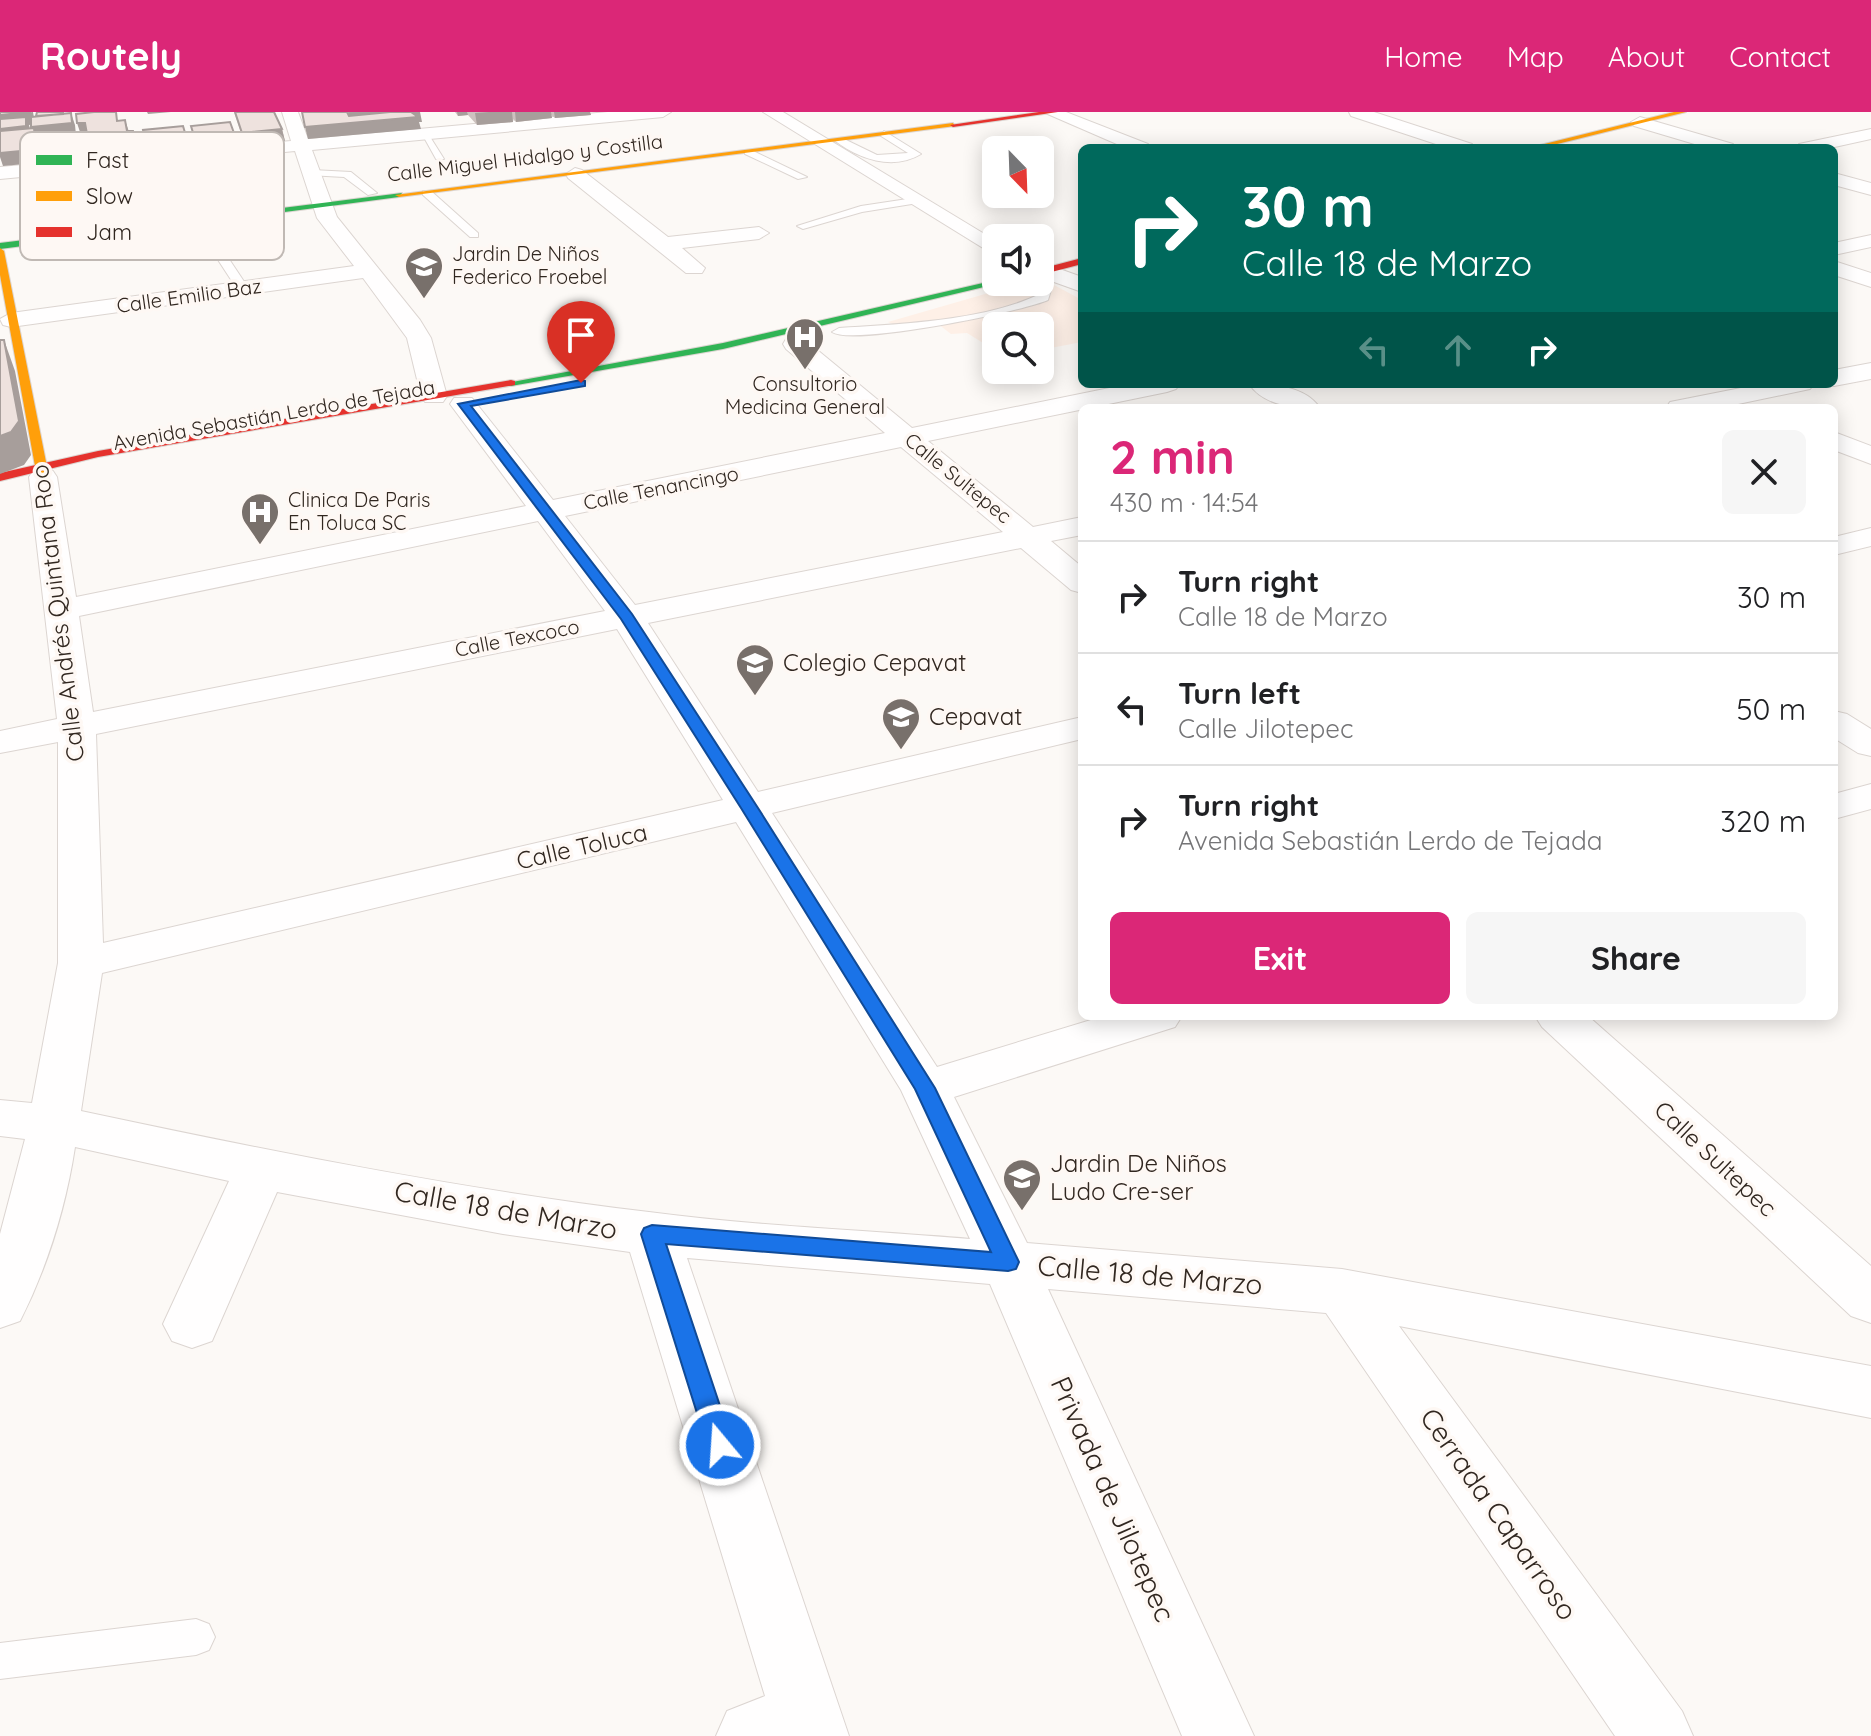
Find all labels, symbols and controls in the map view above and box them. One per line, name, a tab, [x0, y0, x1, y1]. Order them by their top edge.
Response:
text: Routely	[40, 32, 182, 80]
text: Home	[1384, 39, 1463, 74]
text: Map	[1507, 39, 1564, 74]
text: About	[1608, 39, 1685, 74]
text: Contact	[1729, 39, 1831, 74]
street label: Calle Miguel Hidalgo y Costilla	[386, 128, 664, 187]
legend	[20, 132, 284, 260]
north arrow	[982, 136, 1054, 208]
map controls	[982, 136, 1054, 384]
text: Fast	[86, 146, 129, 174]
text: 30 m	[1242, 171, 1374, 241]
icon: right	[1110, 176, 1214, 280]
text: Slow	[86, 182, 133, 210]
text: Jam	[86, 218, 132, 246]
button: sound	[982, 224, 1054, 296]
text: Calle 18 de Marzo	[1242, 240, 1532, 285]
place label: Jardin De Niños Federico Froebel	[452, 241, 607, 289]
school or university icon: Jardin De Niños Federico Froebel	[403, 245, 445, 300]
street label: Calle Emilio Baz	[115, 273, 263, 318]
pin	[547, 301, 615, 383]
button: search	[982, 312, 1054, 384]
icon: arrive	[559, 313, 603, 357]
hospital icon: Consultorio Medicina General	[784, 316, 826, 371]
icon: left	[1352, 328, 1396, 372]
icon: ahead	[1436, 328, 1480, 372]
icon: right	[1520, 328, 1564, 372]
place label: Consultorio Medicina General	[725, 371, 885, 419]
street label: Avenida Sebastián Lerdo de Tejada	[111, 374, 437, 455]
text: 2 min	[1110, 426, 1235, 486]
street label: Calle Sultepec	[900, 427, 1017, 528]
button: close	[1722, 430, 1806, 514]
street label: Calle Tenancingo	[581, 460, 741, 515]
street label: Calle Andrés Quintana Roo	[24, 463, 90, 763]
text: 430 m · 14:54	[1110, 486, 1259, 519]
place label: Clinica De Paris En Toluca SC	[288, 487, 430, 535]
hospital icon: Clinica De Paris En Toluca SC	[239, 491, 281, 546]
text: Turn right	[1178, 562, 1319, 600]
icon: right	[1110, 575, 1154, 619]
text: 30 m	[1737, 578, 1806, 616]
text: Calle 18 de Marzo	[1178, 600, 1388, 633]
street label: Calle Texcoco	[453, 613, 581, 662]
school or university icon: Colegio Cepavat	[734, 642, 776, 697]
place label: Colegio Cepavat	[783, 647, 966, 677]
text: Turn left	[1178, 674, 1301, 712]
icon: left	[1110, 687, 1154, 731]
text: 50 m	[1736, 690, 1806, 728]
school or university icon: Cepavat	[880, 696, 922, 751]
place label: Cepavat	[929, 701, 1022, 731]
text: Calle Jilotepec	[1178, 712, 1353, 745]
text: Turn right	[1178, 786, 1319, 824]
icon: right	[1110, 799, 1154, 843]
text: 320 m	[1720, 802, 1806, 840]
street label: Calle Toluca	[513, 816, 650, 876]
text: Avenida Sebastián Lerdo de Tejada	[1178, 824, 1603, 857]
button: Exit	[1110, 912, 1450, 1004]
button: Share	[1466, 912, 1806, 1004]
street label: Calle Sultepec	[1648, 1094, 1783, 1222]
place label: Jardin De Niños Ludo Cre-ser	[1050, 1148, 1227, 1206]
school or university icon: Jardin De Niños Ludo Cre-ser	[1001, 1157, 1043, 1212]
street label: Calle 18 de Marzo	[392, 1173, 620, 1246]
street label: Calle 18 de Marzo	[1036, 1247, 1264, 1302]
street label: Privada de Jilotepec	[1044, 1371, 1183, 1627]
street label: Cerrada Caparroso	[1413, 1401, 1586, 1627]
position arrow	[678, 1403, 762, 1487]

